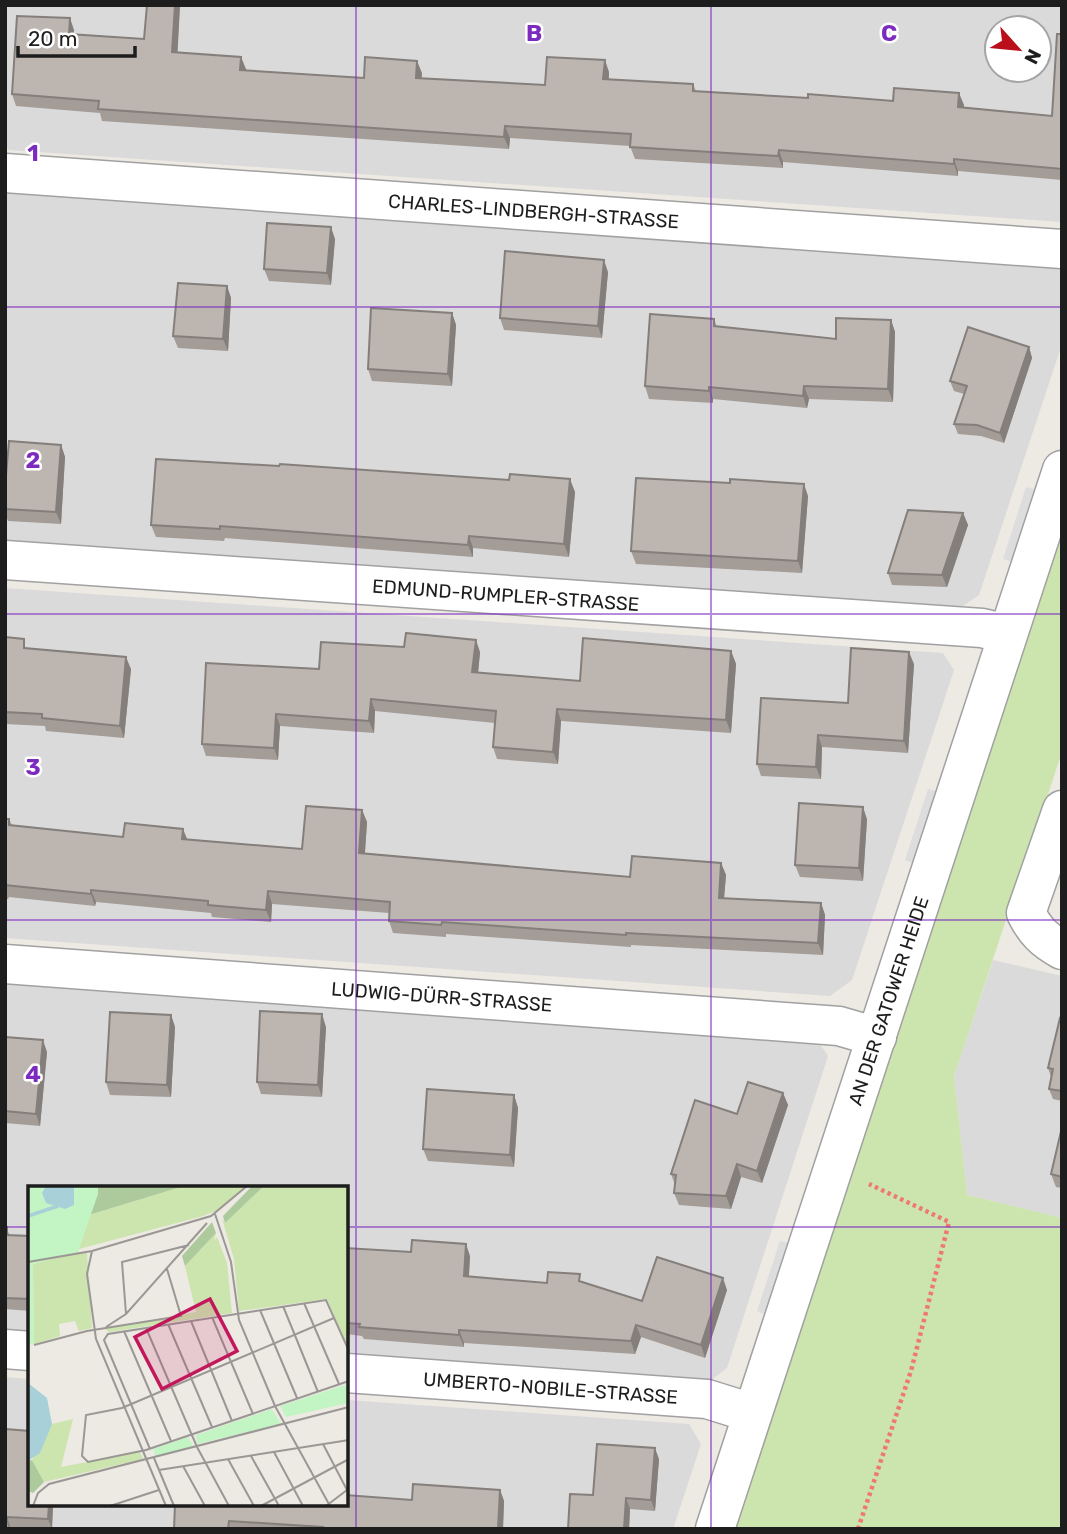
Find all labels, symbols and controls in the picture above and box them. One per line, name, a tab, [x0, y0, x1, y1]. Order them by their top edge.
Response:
scale bar	[18, 14, 135, 58]
north arrow	[983, 14, 1053, 84]
text: B	[526, 19, 542, 47]
text: C	[881, 19, 897, 47]
text: 20 m	[28, 26, 77, 51]
text: N	[1019, 45, 1046, 68]
text: 1	[27, 139, 39, 167]
street label: CHARLES-LINDBERGH-STRASSE	[387, 189, 680, 233]
text: 2	[26, 446, 40, 474]
street label: EDMUND-RUMPLER-STRASSE	[372, 574, 640, 616]
text: 3	[25, 753, 41, 781]
street label: AN DER GATOWER HEIDE	[843, 893, 933, 1108]
street label: LUDWIG-DÜRR-STRASSE	[330, 977, 553, 1016]
text: 4	[25, 1060, 41, 1088]
inset map	[28, 1186, 348, 1506]
street label: UMBERTO-NOBILE-STRASSE	[422, 1367, 679, 1408]

